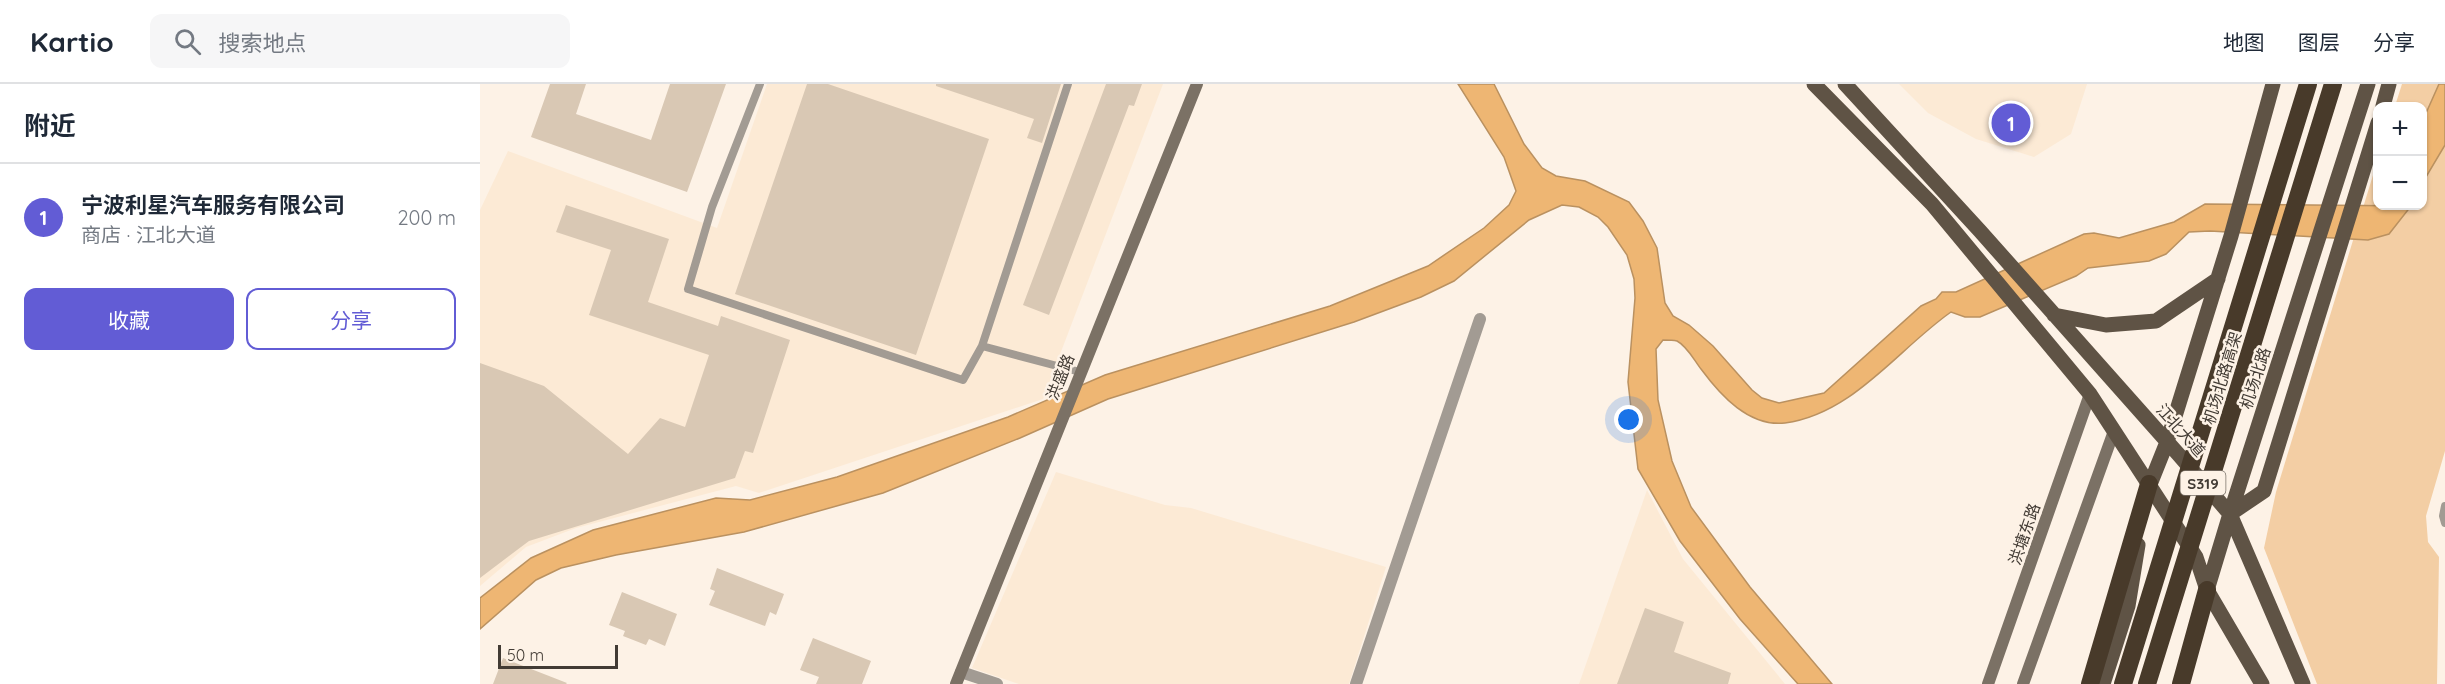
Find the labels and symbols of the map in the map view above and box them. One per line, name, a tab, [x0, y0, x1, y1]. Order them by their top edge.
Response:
pin: 1	[1992, 100, 2030, 146]
street label: 机场北路高架	[2198, 329, 2246, 427]
street label: 机场北路	[2236, 344, 2274, 412]
street label: 洪盛路	[1042, 351, 1078, 403]
street label: 江北大道	[2152, 400, 2210, 460]
your location	[1614, 405, 1643, 434]
road number: S319	[2180, 471, 2226, 495]
street label: 洪塘东路	[2004, 500, 2044, 568]
scale bar	[498, 642, 618, 670]

